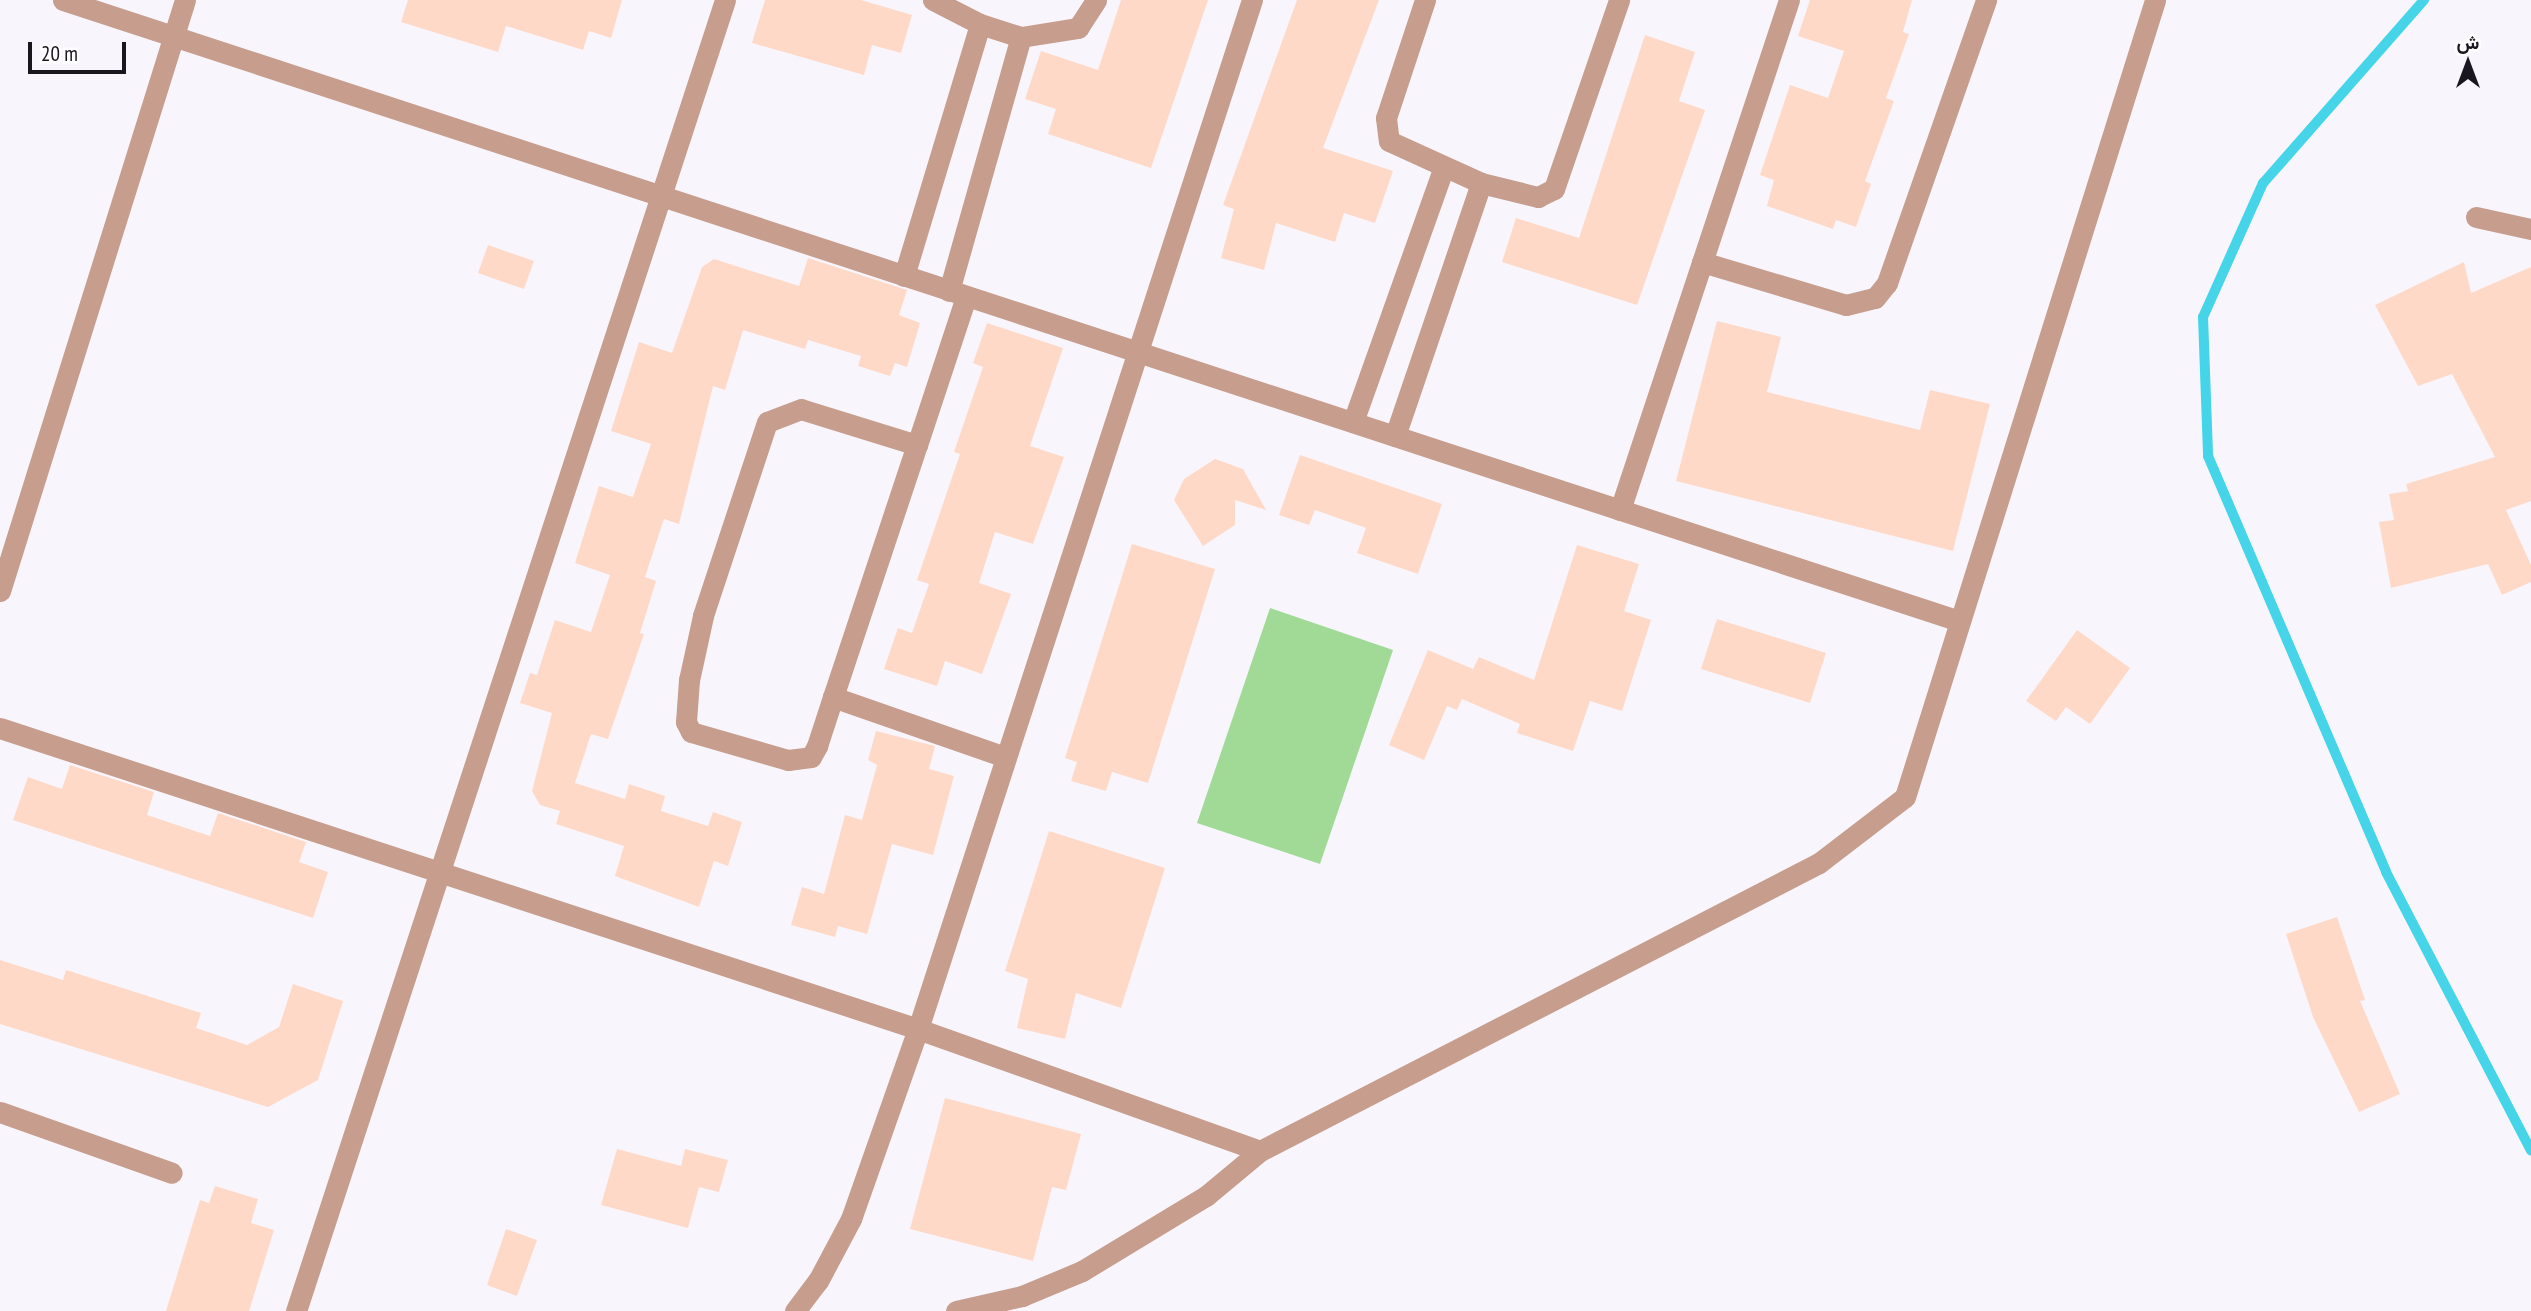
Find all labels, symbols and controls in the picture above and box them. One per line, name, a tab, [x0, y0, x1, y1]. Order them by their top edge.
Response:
scale bar	[32, 28, 130, 72]
north arrow	[2433, 28, 2503, 98]
text: ش	[2457, 30, 2479, 54]
text: 20 m	[41, 40, 78, 67]

